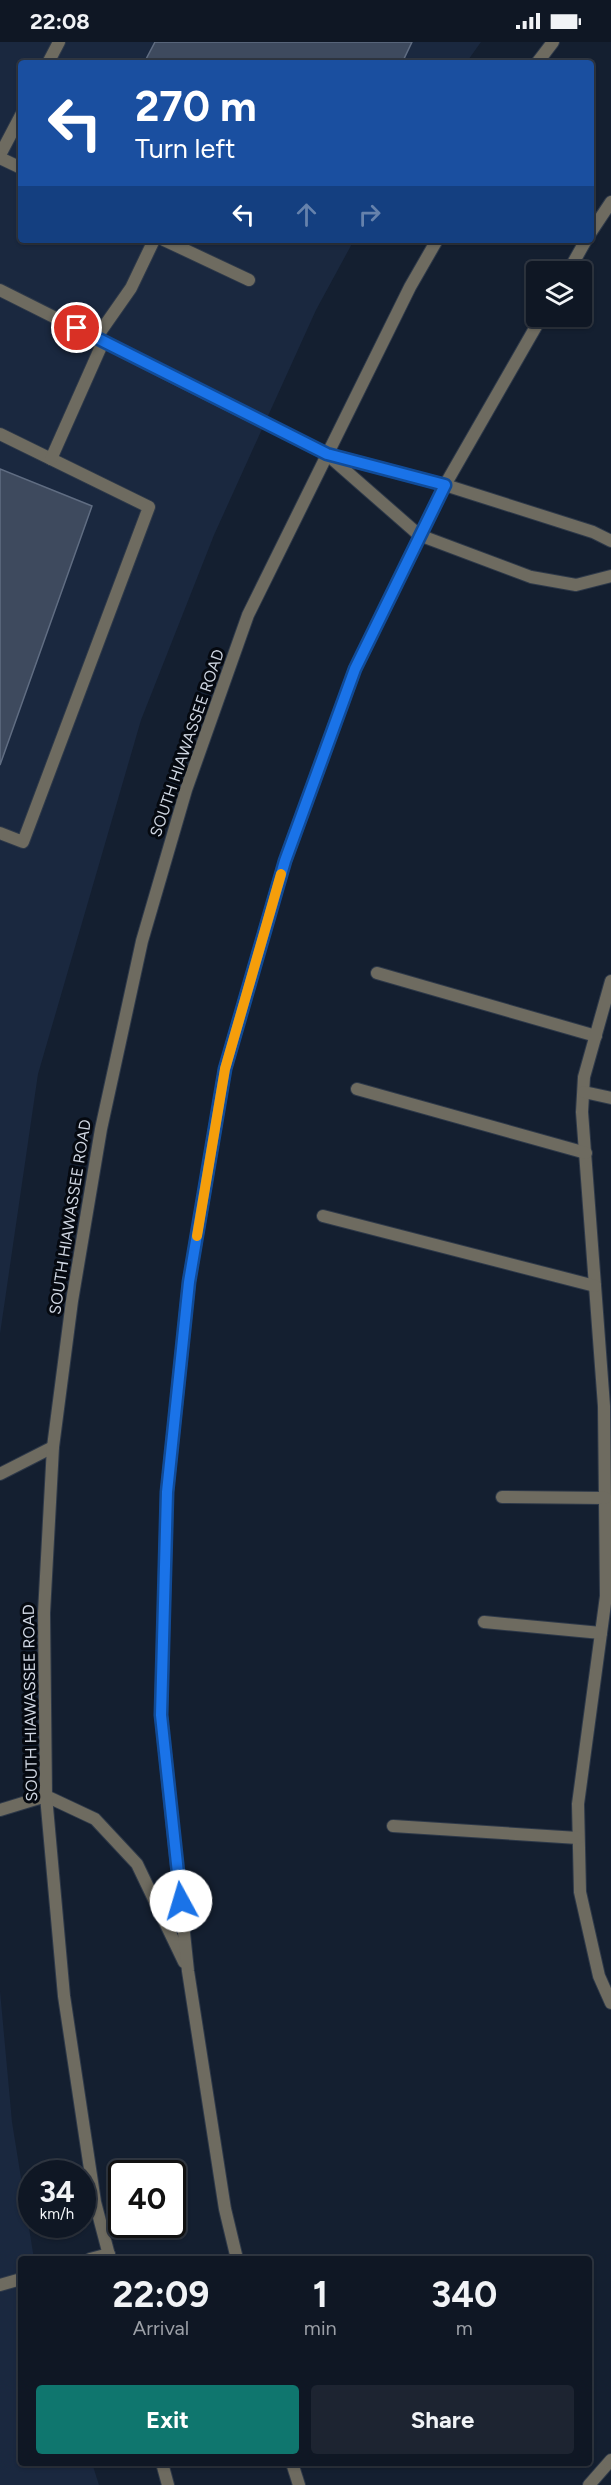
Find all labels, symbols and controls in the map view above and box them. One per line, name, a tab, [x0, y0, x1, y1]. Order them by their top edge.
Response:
text: 22:08	[30, 8, 90, 35]
text: 270 m	[135, 81, 257, 132]
icon: left	[36, 84, 114, 162]
text: Turn left	[135, 132, 235, 165]
icon: left	[227, 198, 260, 231]
icon: ahead	[290, 198, 323, 231]
icon: right	[353, 198, 386, 231]
map controls	[526, 261, 592, 327]
button: layers	[526, 261, 592, 327]
pin	[51, 302, 102, 353]
icon: arrive	[60, 311, 93, 344]
street label: SOUTH HIAWASSEE ROAD	[146, 647, 228, 839]
street label: SOUTH HIAWASSEE ROAD	[45, 1118, 95, 1316]
street label: SOUTH HIAWASSEE ROAD	[19, 1604, 41, 1802]
position arrow	[149, 1869, 213, 1933]
speed limit sign: 40	[108, 2160, 186, 2238]
text: 34	[39, 2173, 75, 2210]
text: km/h	[40, 2205, 74, 2223]
text: 22:09	[113, 2273, 209, 2316]
text: 1	[313, 2273, 328, 2316]
text: 340	[431, 2273, 497, 2316]
text: Arrival	[133, 2316, 189, 2340]
text: min	[304, 2316, 337, 2340]
text: m	[456, 2316, 473, 2340]
button: Exit	[36, 2385, 299, 2454]
button: Share	[311, 2385, 574, 2454]

